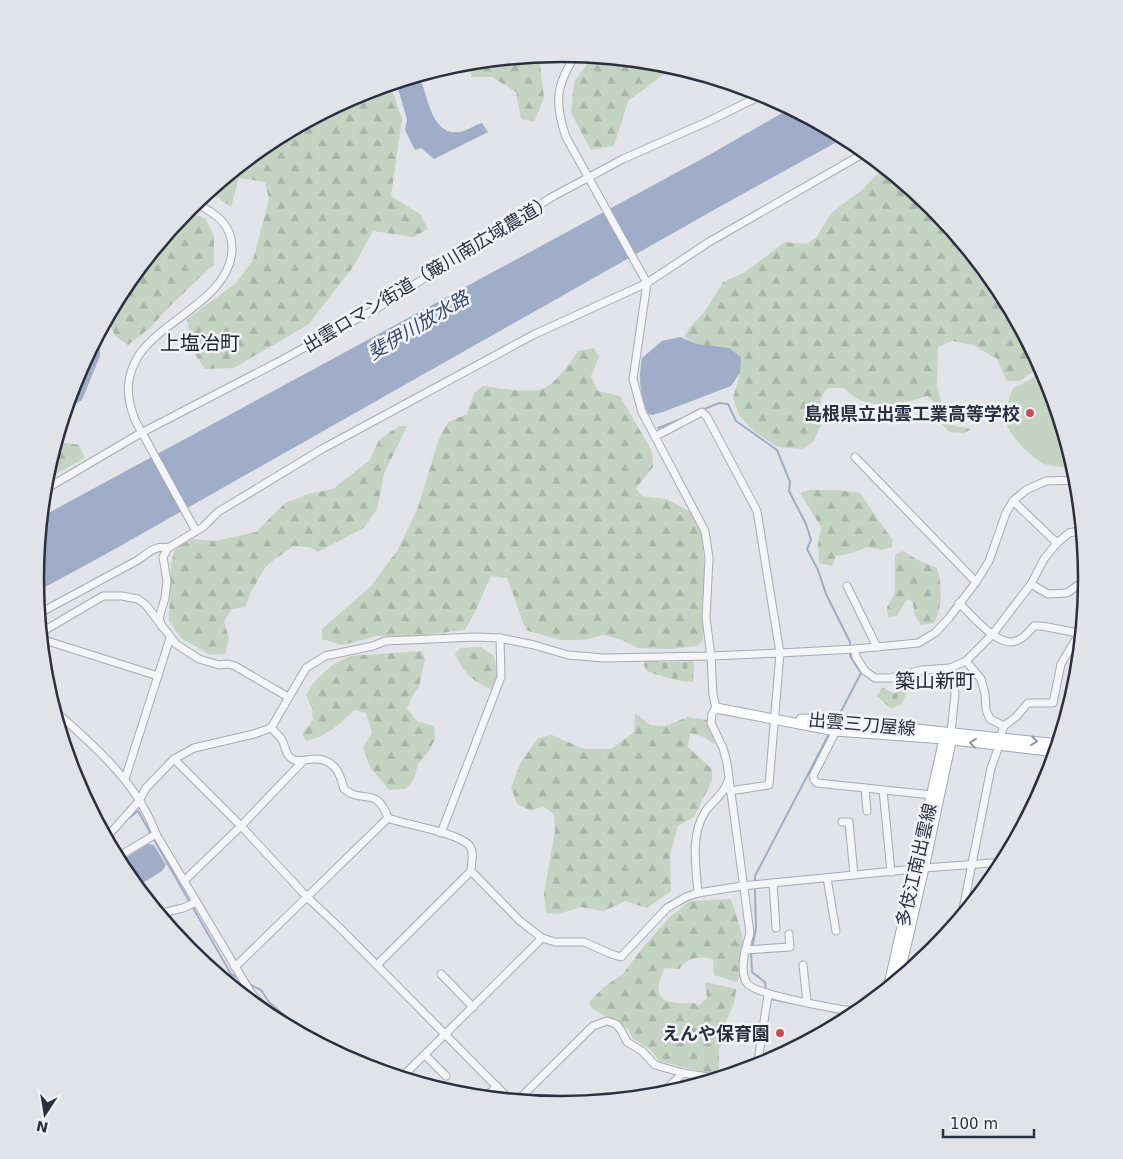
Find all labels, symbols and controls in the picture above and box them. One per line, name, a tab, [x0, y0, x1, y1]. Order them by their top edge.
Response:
street label: 出雲ロマン街道（簸川南広域農道）	[299, 190, 557, 356]
water label: 斐伊川放水路	[363, 285, 474, 364]
district label: 上塩冶町	[160, 331, 240, 355]
place label: 島根県立出雲工業高等学校	[804, 403, 1020, 424]
marker: 島根県立出雲工業高等学校	[1024, 407, 1036, 419]
district label: 築山新町	[895, 669, 975, 693]
street label: 出雲三刀屋線	[807, 709, 917, 739]
one-way arrow	[1031, 735, 1039, 746]
one-way arrow	[969, 738, 977, 749]
street label: 多伎江南出雲線	[892, 801, 940, 929]
place label: えんや保育園	[662, 1023, 770, 1044]
marker: えんや保育園	[774, 1027, 786, 1039]
north arrow	[20, 1089, 70, 1139]
scale bar	[943, 1106, 1034, 1138]
text: 100 m	[950, 1115, 998, 1133]
text: N	[35, 1118, 50, 1136]

